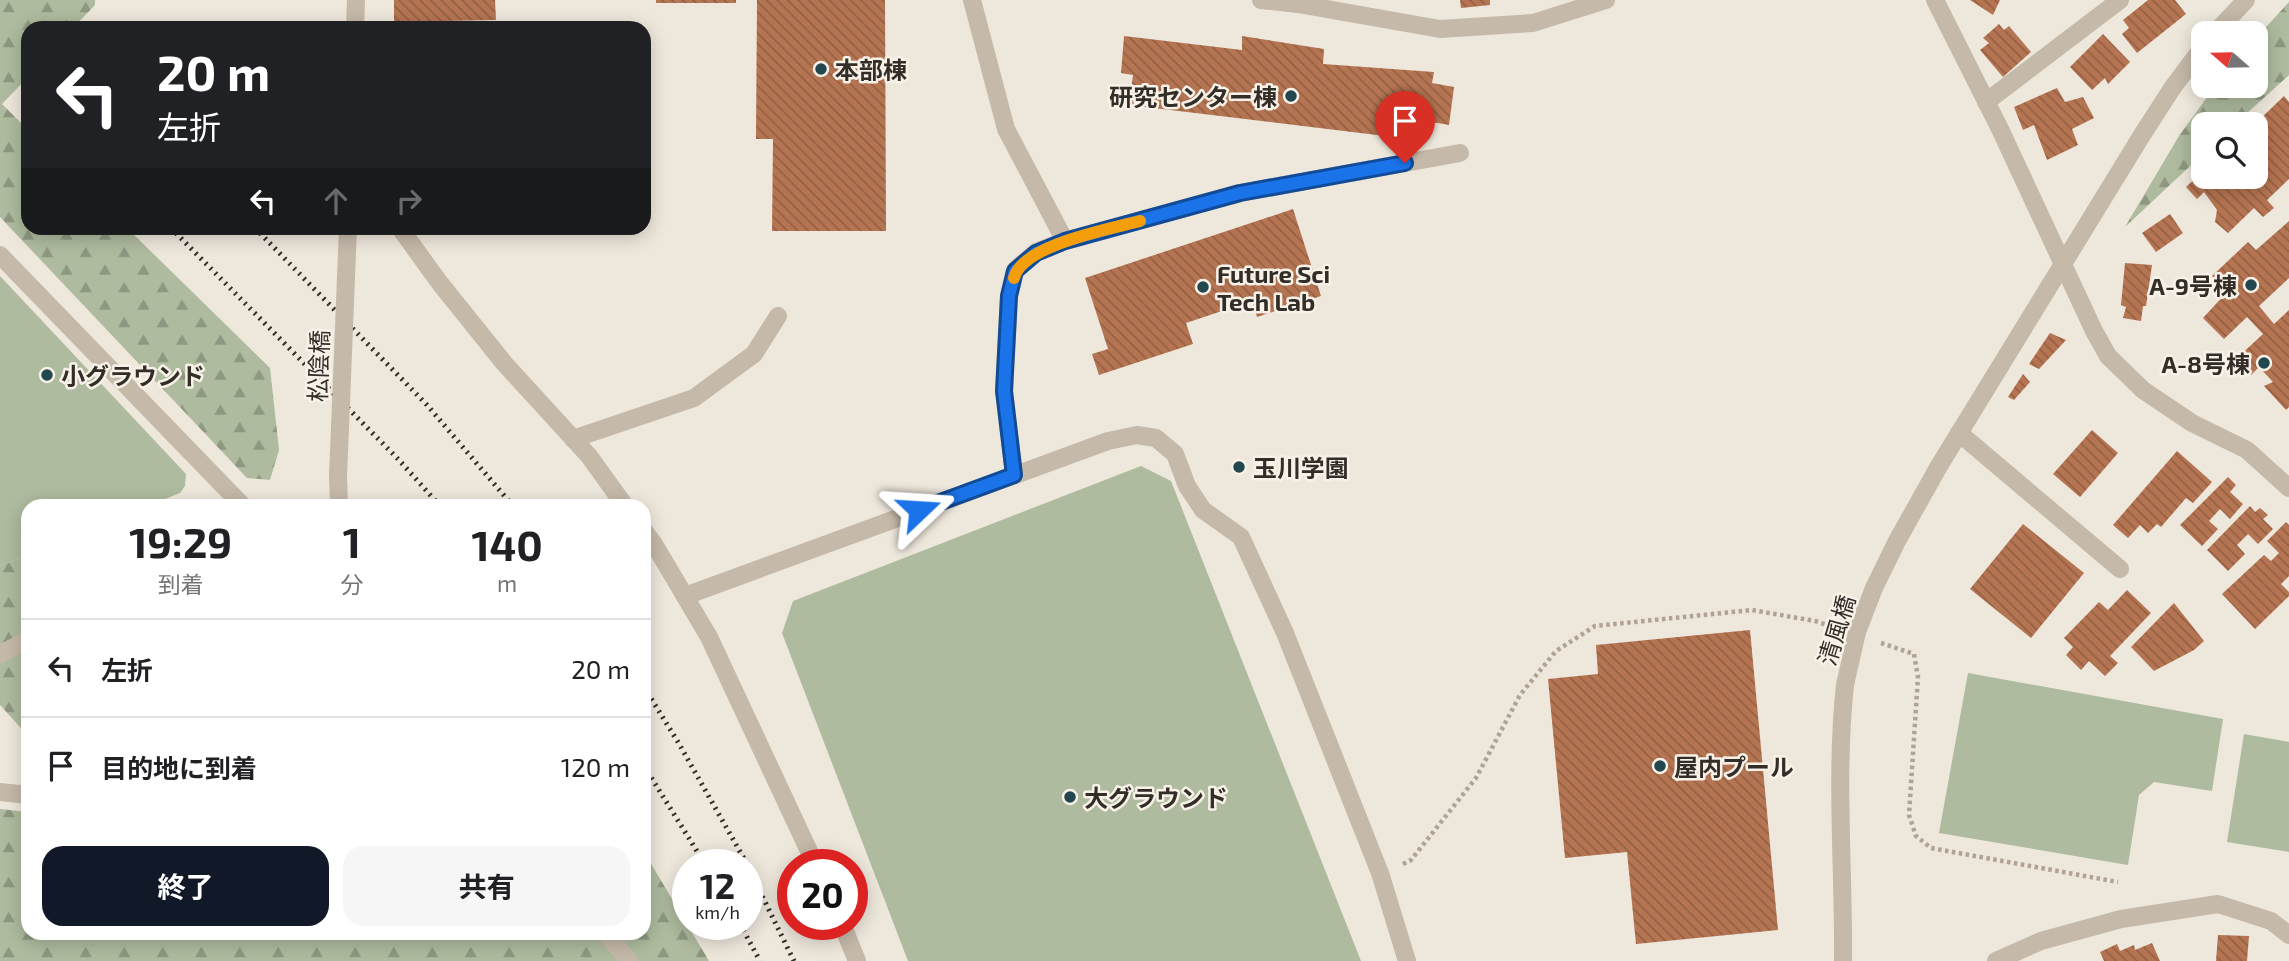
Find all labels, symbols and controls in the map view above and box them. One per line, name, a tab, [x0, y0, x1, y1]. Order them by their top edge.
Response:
north arrow	[2191, 21, 2268, 98]
map controls	[2191, 21, 2268, 189]
text: 20 m	[157, 42, 270, 101]
icon: left	[42, 49, 133, 140]
place label: 本部棟	[835, 55, 907, 84]
marker: 本部棟	[813, 61, 829, 77]
place label: 研究センター棟	[1109, 82, 1277, 111]
marker: 研究センター棟	[1283, 88, 1299, 104]
pin	[1375, 91, 1435, 163]
icon: arrive	[1386, 102, 1424, 140]
text: 左折	[157, 107, 221, 145]
button: search	[2191, 112, 2268, 189]
icon: left	[244, 182, 282, 220]
icon: ahead	[317, 182, 355, 220]
icon: right	[390, 182, 428, 220]
place label: Future Sci Tech Lab	[1217, 259, 1330, 316]
place label: A-9号棟	[2149, 271, 2237, 300]
marker: A-9号棟	[2243, 277, 2259, 293]
marker: Future Sci Tech Lab	[1195, 279, 1211, 295]
street label: 松陰橋	[302, 330, 334, 402]
place label: A-8号棟	[2161, 349, 2250, 378]
marker: A-8号棟	[2256, 355, 2272, 371]
place label: 小グラウンド	[61, 361, 205, 390]
marker: 小グラウンド	[39, 367, 55, 383]
place label: 玉川学園	[1253, 453, 1349, 482]
marker: 玉川学園	[1231, 459, 1247, 475]
position arrow	[882, 473, 956, 547]
text: 19:29	[129, 516, 232, 566]
text: 1	[343, 516, 361, 566]
text: 140	[471, 519, 543, 569]
text: m	[497, 569, 517, 597]
text: 到着	[158, 570, 204, 598]
text: 分	[340, 570, 363, 598]
street label: 清風橋	[1812, 591, 1860, 669]
icon: left	[42, 649, 80, 687]
text: 20 m	[571, 653, 630, 684]
text: 左折	[101, 654, 153, 685]
icon: arrive	[42, 747, 80, 785]
text: 120 m	[561, 751, 630, 782]
text: 目的地に到着	[101, 752, 257, 783]
place label: 屋内プール	[1674, 752, 1794, 781]
marker: 屋内プール	[1652, 758, 1668, 774]
place label: 大グラウンド	[1084, 783, 1228, 812]
marker: 大グラウンド	[1062, 789, 1078, 805]
button: 終了	[42, 846, 329, 926]
button: 共有	[343, 846, 630, 926]
speed limit sign: 20	[777, 849, 868, 940]
text: 12	[700, 864, 735, 906]
text: km/h	[695, 901, 740, 923]

